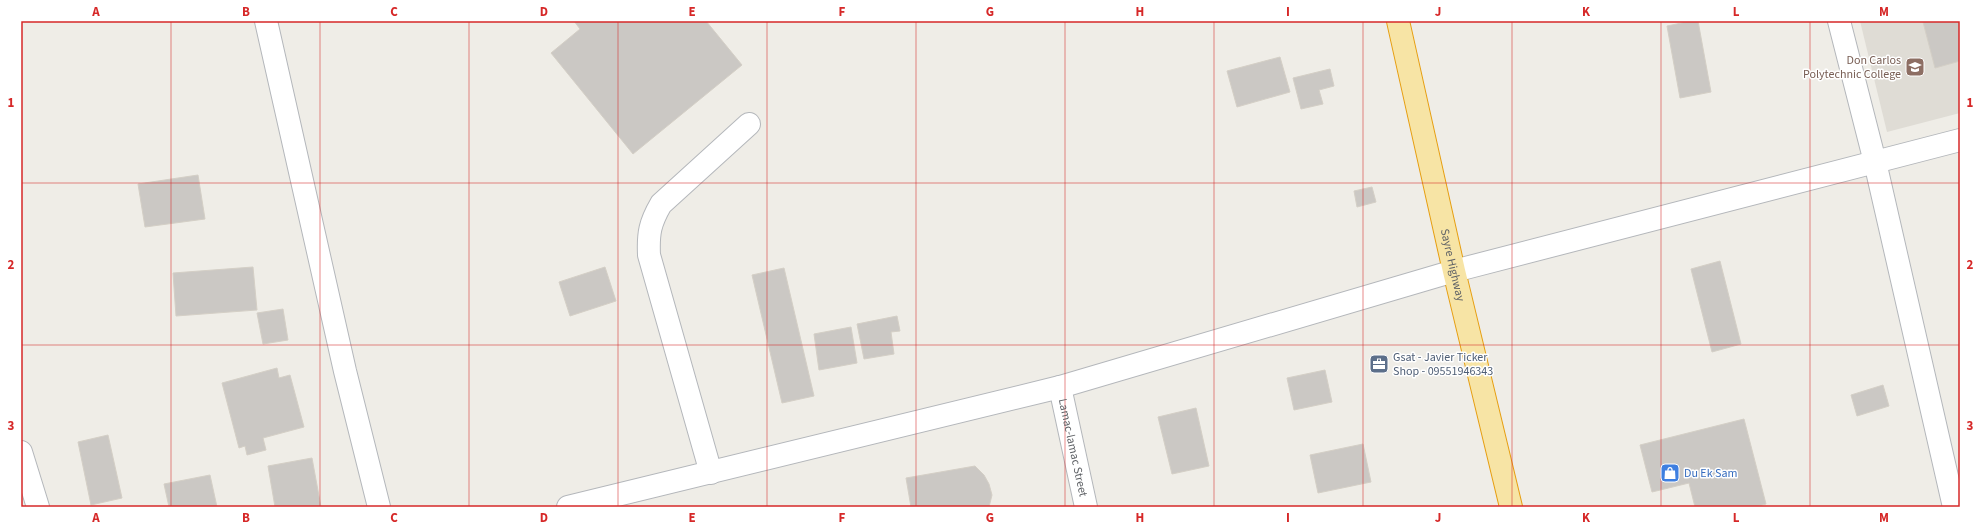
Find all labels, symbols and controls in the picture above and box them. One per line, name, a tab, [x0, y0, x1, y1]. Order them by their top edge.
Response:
text: A	[91, 3, 100, 21]
text: B	[242, 3, 250, 21]
text: C	[390, 3, 398, 21]
text: D	[540, 3, 548, 21]
text: E	[688, 3, 696, 21]
text: F	[839, 3, 846, 21]
text: G	[986, 3, 994, 21]
text: H	[1136, 3, 1144, 21]
text: I	[1286, 3, 1290, 21]
text: J	[1435, 3, 1441, 21]
text: K	[1582, 3, 1591, 21]
text: L	[1733, 3, 1740, 21]
text: M	[1879, 3, 1889, 21]
place label: Don Carlos Polytechnic College	[1803, 52, 1901, 83]
school or university icon: Don Carlos Polytechnic College	[1904, 56, 1926, 78]
text: 1	[8, 94, 15, 112]
text: 1	[1967, 94, 1974, 112]
street label: Sayre Highway	[1436, 227, 1469, 303]
text: 2	[8, 256, 15, 274]
text: 2	[1967, 256, 1974, 274]
place label: Gsat - Javier Ticker Shop - 09551946343	[1393, 349, 1493, 380]
office icon: Gsat - Javier Ticker Shop - 09551946343	[1368, 353, 1390, 375]
street label: Lamac-lamac Street	[1054, 397, 1092, 498]
text: 3	[8, 417, 15, 435]
text: 3	[1967, 417, 1974, 435]
shop icon: Du Ek Sam	[1659, 462, 1681, 484]
place label: Du Ek Sam	[1684, 465, 1737, 482]
text: A	[91, 509, 100, 527]
text: B	[242, 509, 250, 527]
text: C	[390, 509, 398, 527]
text: D	[540, 509, 548, 527]
text: E	[688, 509, 696, 527]
text: F	[839, 509, 846, 527]
text: G	[986, 509, 994, 527]
text: H	[1136, 509, 1144, 527]
text: I	[1286, 509, 1290, 527]
text: J	[1435, 509, 1441, 527]
text: K	[1582, 509, 1591, 527]
text: L	[1733, 509, 1740, 527]
text: M	[1879, 509, 1889, 527]

